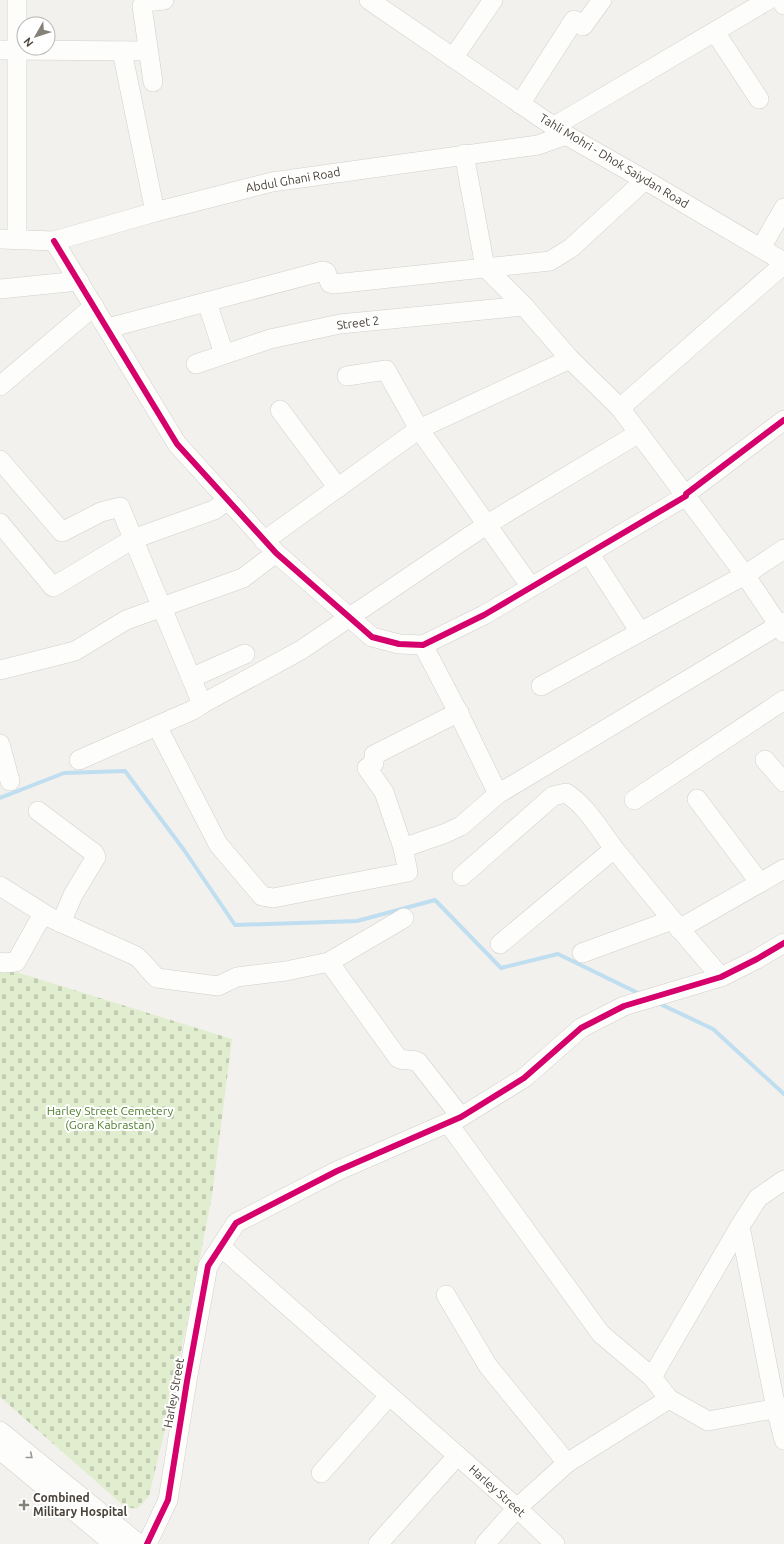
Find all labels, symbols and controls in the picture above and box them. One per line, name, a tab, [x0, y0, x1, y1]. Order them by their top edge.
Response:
north arrow	[16, 16, 56, 56]
text: N	[21, 35, 35, 49]
street label: Tahli Mohri - Dhok Saiydan Road	[537, 111, 691, 210]
street label: Abdul Ghani Road	[245, 165, 341, 194]
street label: Street 2	[336, 313, 380, 332]
park label: Harley Street Cemetery (Gora Kabrastan)	[47, 1104, 173, 1132]
street label: Harley Street	[161, 1357, 186, 1429]
one-way arrow	[26, 1451, 33, 1458]
street label: Harley Street	[467, 1462, 528, 1519]
place label: Combined Military Hospital	[33, 1491, 128, 1518]
marker: Combined Military Hospital	[18, 1499, 30, 1511]

